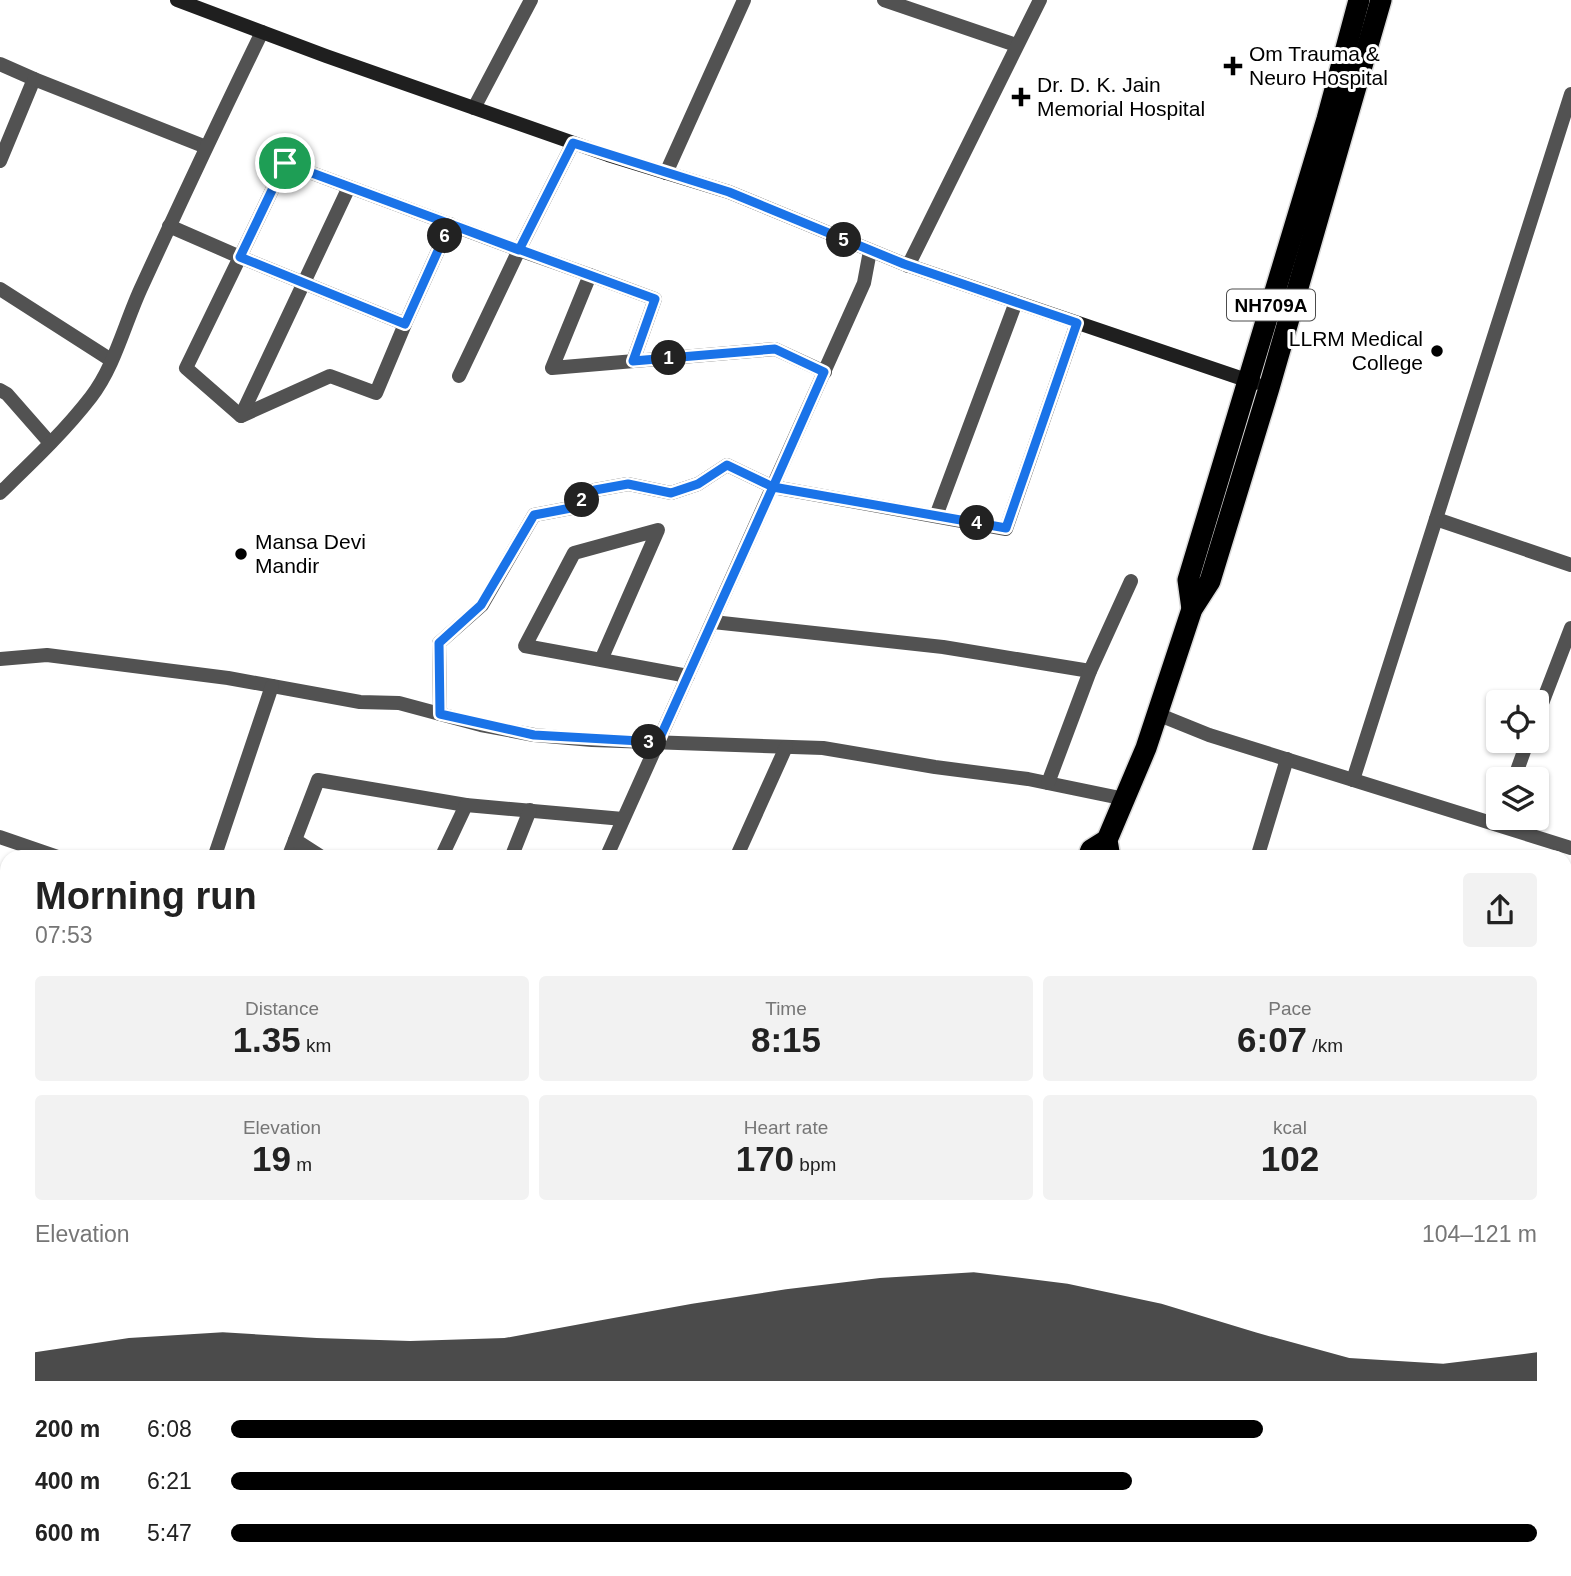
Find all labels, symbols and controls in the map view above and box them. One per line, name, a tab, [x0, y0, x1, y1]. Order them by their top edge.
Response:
place label: Om Trauma & Neuro Hospital	[1249, 42, 1388, 89]
marker: Om Trauma & Neuro Hospital	[1223, 56, 1243, 76]
place label: Dr. D. K. Jain Memorial Hospital	[1037, 73, 1205, 120]
marker: Dr. D. K. Jain Memorial Hospital	[1011, 87, 1031, 107]
pin	[255, 133, 315, 193]
icon: arrive	[266, 144, 304, 182]
pin: 6	[428, 218, 462, 254]
pin: 5	[826, 222, 862, 258]
text: 6	[439, 225, 450, 246]
text: 5	[838, 229, 849, 250]
road number: NH709A	[1227, 290, 1315, 320]
place label: LLRM Medical College	[1289, 327, 1423, 374]
pin: 1	[652, 340, 686, 376]
marker: LLRM Medical College	[1429, 343, 1445, 359]
text: 1	[663, 347, 674, 368]
pin: 2	[564, 482, 600, 518]
text: 2	[576, 489, 587, 510]
pin: 4	[960, 505, 995, 540]
text: 4	[971, 512, 982, 533]
place label: Mansa Devi Mandir	[255, 530, 366, 577]
marker: Mansa Devi Mandir	[233, 546, 249, 562]
map controls	[1486, 690, 1549, 830]
button: locate	[1486, 690, 1549, 753]
pin: 3	[632, 724, 666, 760]
text: 3	[643, 731, 654, 752]
button: layers	[1486, 767, 1549, 830]
button: share	[1463, 873, 1537, 947]
text: Morning run	[35, 875, 257, 917]
text: 07:53	[35, 922, 93, 948]
text: Distance	[245, 998, 319, 1019]
text: Time	[765, 998, 807, 1019]
text: Pace	[1268, 998, 1312, 1019]
text: 1.35	[233, 1020, 301, 1059]
text: 8:15	[751, 1020, 821, 1059]
text: 6:07	[1237, 1020, 1307, 1059]
text: km	[301, 1035, 331, 1056]
text: /km	[1307, 1035, 1343, 1056]
text: Elevation	[243, 1117, 321, 1138]
text: Heart rate	[744, 1117, 828, 1138]
text: kcal	[1273, 1117, 1307, 1138]
text: 19	[252, 1139, 291, 1178]
text: 170	[736, 1139, 794, 1178]
text: 102	[1261, 1139, 1319, 1178]
text: m	[291, 1154, 312, 1175]
text: bpm	[794, 1154, 836, 1175]
text: Elevation	[35, 1221, 130, 1247]
text: 104–121 m	[1422, 1221, 1537, 1247]
text: 200 m	[35, 1416, 100, 1442]
text: 6:08	[147, 1416, 192, 1442]
text: 400 m	[35, 1468, 100, 1494]
text: 6:21	[147, 1468, 192, 1494]
text: 600 m	[35, 1520, 100, 1546]
text: 5:47	[147, 1520, 192, 1546]

